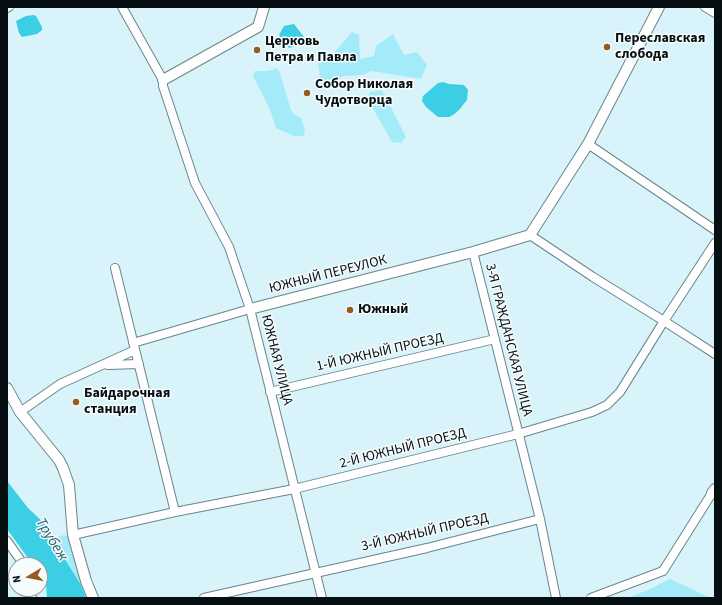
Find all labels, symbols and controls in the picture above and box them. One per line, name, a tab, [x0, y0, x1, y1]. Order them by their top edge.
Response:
place label: Переславская слобода	[615, 31, 705, 64]
place label: Церковь Петра и Павла	[265, 34, 357, 66]
marker: Переславская слобода	[602, 42, 612, 52]
marker: Церковь Петра и Павла	[252, 45, 262, 55]
place label: Собор Николая Чудотворца	[315, 77, 413, 110]
marker: Собор Николая Чудотворца	[302, 88, 312, 98]
street label: ЮЖНЫЙ ПЕРЕУЛОК	[267, 252, 389, 298]
street label: 3-Я ГРАЖДАНСКАЯ УЛИЦА	[481, 262, 535, 418]
place label: Южный	[358, 302, 409, 318]
marker: Южный	[345, 305, 355, 315]
street label: ЮЖНАЯ УЛИЦА	[257, 313, 295, 407]
street label: 1-Й ЮЖНЫЙ ПРОЕЗД	[315, 330, 445, 376]
place label: Байдарочная станция	[84, 386, 170, 418]
marker: Байдарочная станция	[71, 397, 81, 407]
street label: 2-Й ЮЖНЫЙ ПРОЕЗД	[338, 425, 468, 473]
street label: 3-Й ЮЖНЫЙ ПРОЕЗД	[360, 510, 490, 556]
water label: Трубеж	[31, 515, 71, 565]
north arrow	[8, 557, 48, 597]
text: N	[9, 574, 25, 584]

